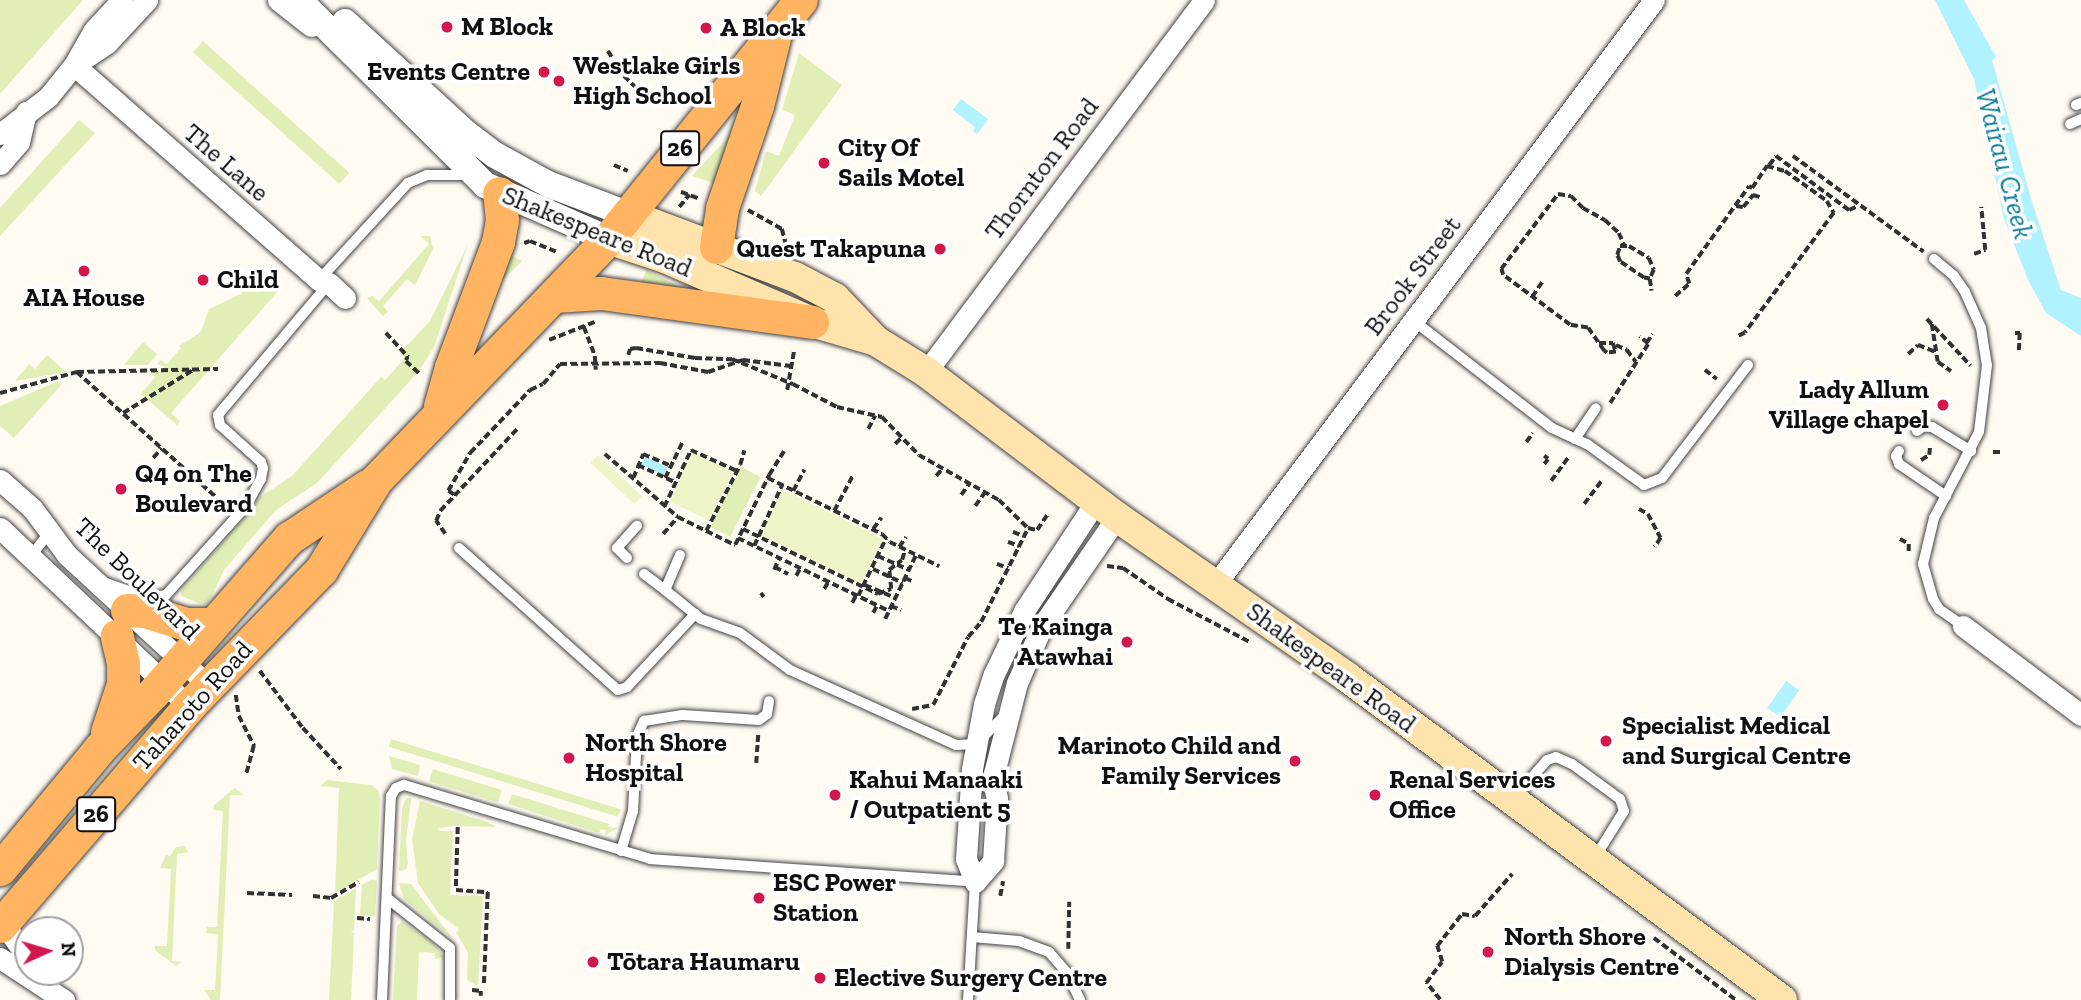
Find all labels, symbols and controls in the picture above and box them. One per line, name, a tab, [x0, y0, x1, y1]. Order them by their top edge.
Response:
place label: M Block	[461, 11, 553, 43]
place label: A Block	[720, 12, 807, 44]
marker: M Block	[439, 19, 455, 35]
marker: A Block	[698, 20, 714, 36]
place label: Westlake Girls High School	[573, 50, 740, 112]
place label: Events Centre	[367, 56, 530, 88]
marker: Events Centre	[536, 64, 552, 80]
marker: Westlake Girls High School	[551, 73, 567, 89]
water label: Wairau Creek	[1968, 85, 2040, 243]
street label: Thornton Road	[979, 92, 1105, 246]
street label: The Lane	[177, 118, 275, 208]
road number: 26	[659, 128, 701, 168]
place label: City Of Sails Motel	[838, 132, 964, 194]
marker: City Of Sails Motel	[816, 155, 832, 171]
street label: Shakespeare Road	[498, 180, 696, 284]
street label: Brook Street	[1358, 210, 1468, 342]
place label: Quest Takapuna	[737, 233, 926, 265]
marker: Quest Takapuna	[932, 241, 948, 257]
marker: AIA House	[76, 263, 92, 279]
place label: Child	[217, 264, 279, 296]
marker: Child	[195, 272, 211, 288]
place label: AIA House	[23, 282, 145, 314]
place label: Lady Allum Village chapel	[1769, 374, 1929, 436]
marker: Lady Allum Village chapel	[1935, 397, 1951, 413]
place label: Q4 on The Boulevard	[135, 458, 253, 520]
marker: Q4 on The Boulevard	[113, 481, 129, 497]
street label: The Boulevard	[68, 511, 206, 647]
street label: Shakespeare Road	[1240, 596, 1422, 740]
place label: Te Kainga Atawhai	[998, 611, 1113, 672]
marker: Te Kainga Atawhai	[1119, 634, 1135, 650]
street label: Taharoto Road	[127, 635, 259, 777]
place label: Specialist Medical and Surgical Centre	[1622, 710, 1851, 772]
place label: North Shore Hospital	[585, 727, 727, 788]
place label: Marinoto Child and Family Services	[1057, 730, 1281, 792]
marker: Specialist Medical and Surgical Centre	[1596, 731, 1616, 751]
marker: North Shore Hospital	[559, 748, 579, 768]
marker: Marinoto Child and Family Services	[1287, 753, 1303, 769]
place label: Kahui Manaaki / Outpatient 5	[849, 764, 1023, 826]
place label: Renal Services Office	[1389, 764, 1556, 826]
marker: Kahui Manaaki / Outpatient 5	[827, 787, 843, 803]
marker: Renal Services Office	[1367, 787, 1383, 803]
road number: 26	[75, 794, 117, 834]
place label: ESC Power Station	[773, 867, 896, 928]
marker: ESC Power Station	[751, 890, 767, 906]
north arrow	[14, 916, 84, 986]
place label: North Shore Dialysis Centre	[1504, 921, 1679, 982]
text: N	[56, 942, 80, 958]
marker: North Shore Dialysis Centre	[1478, 942, 1498, 962]
place label: Tōtara Haumaru	[607, 946, 800, 978]
marker: Tōtara Haumaru	[585, 954, 601, 970]
place label: Elective Surgery Centre	[834, 962, 1108, 994]
marker: Elective Surgery Centre	[812, 970, 828, 986]

